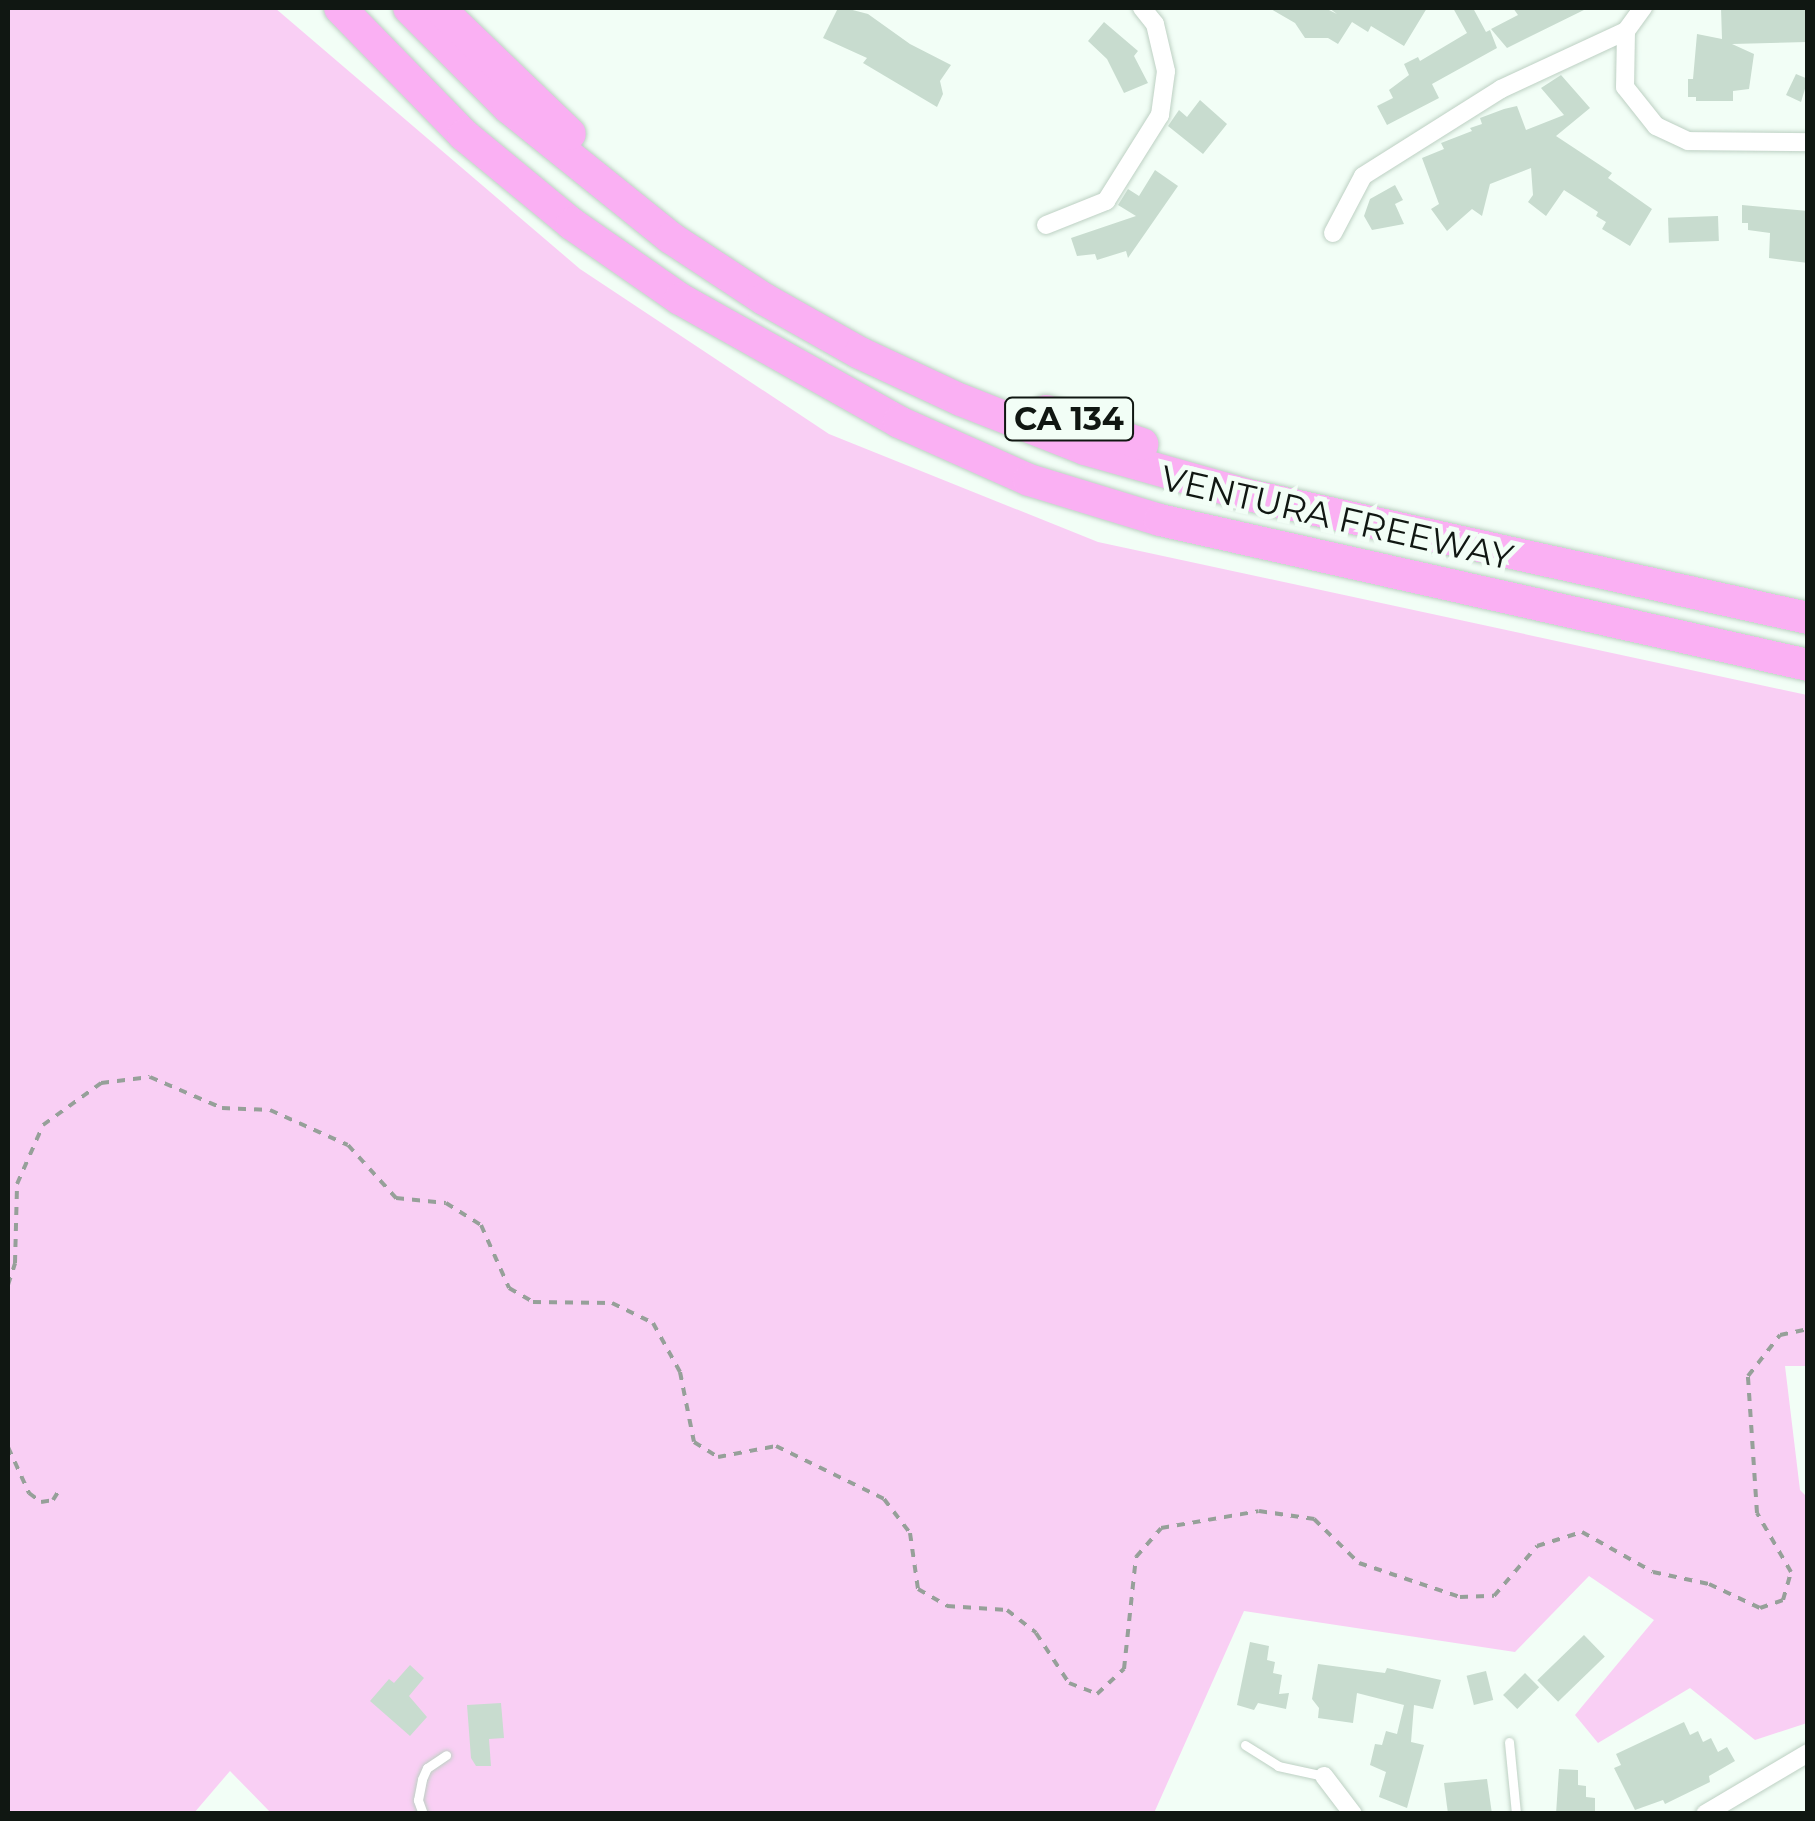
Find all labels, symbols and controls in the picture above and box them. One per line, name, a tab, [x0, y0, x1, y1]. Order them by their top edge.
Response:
road number: CA 134	[1004, 392, 1134, 446]
street label: VENTURA FREEWAY	[1157, 457, 1517, 579]

